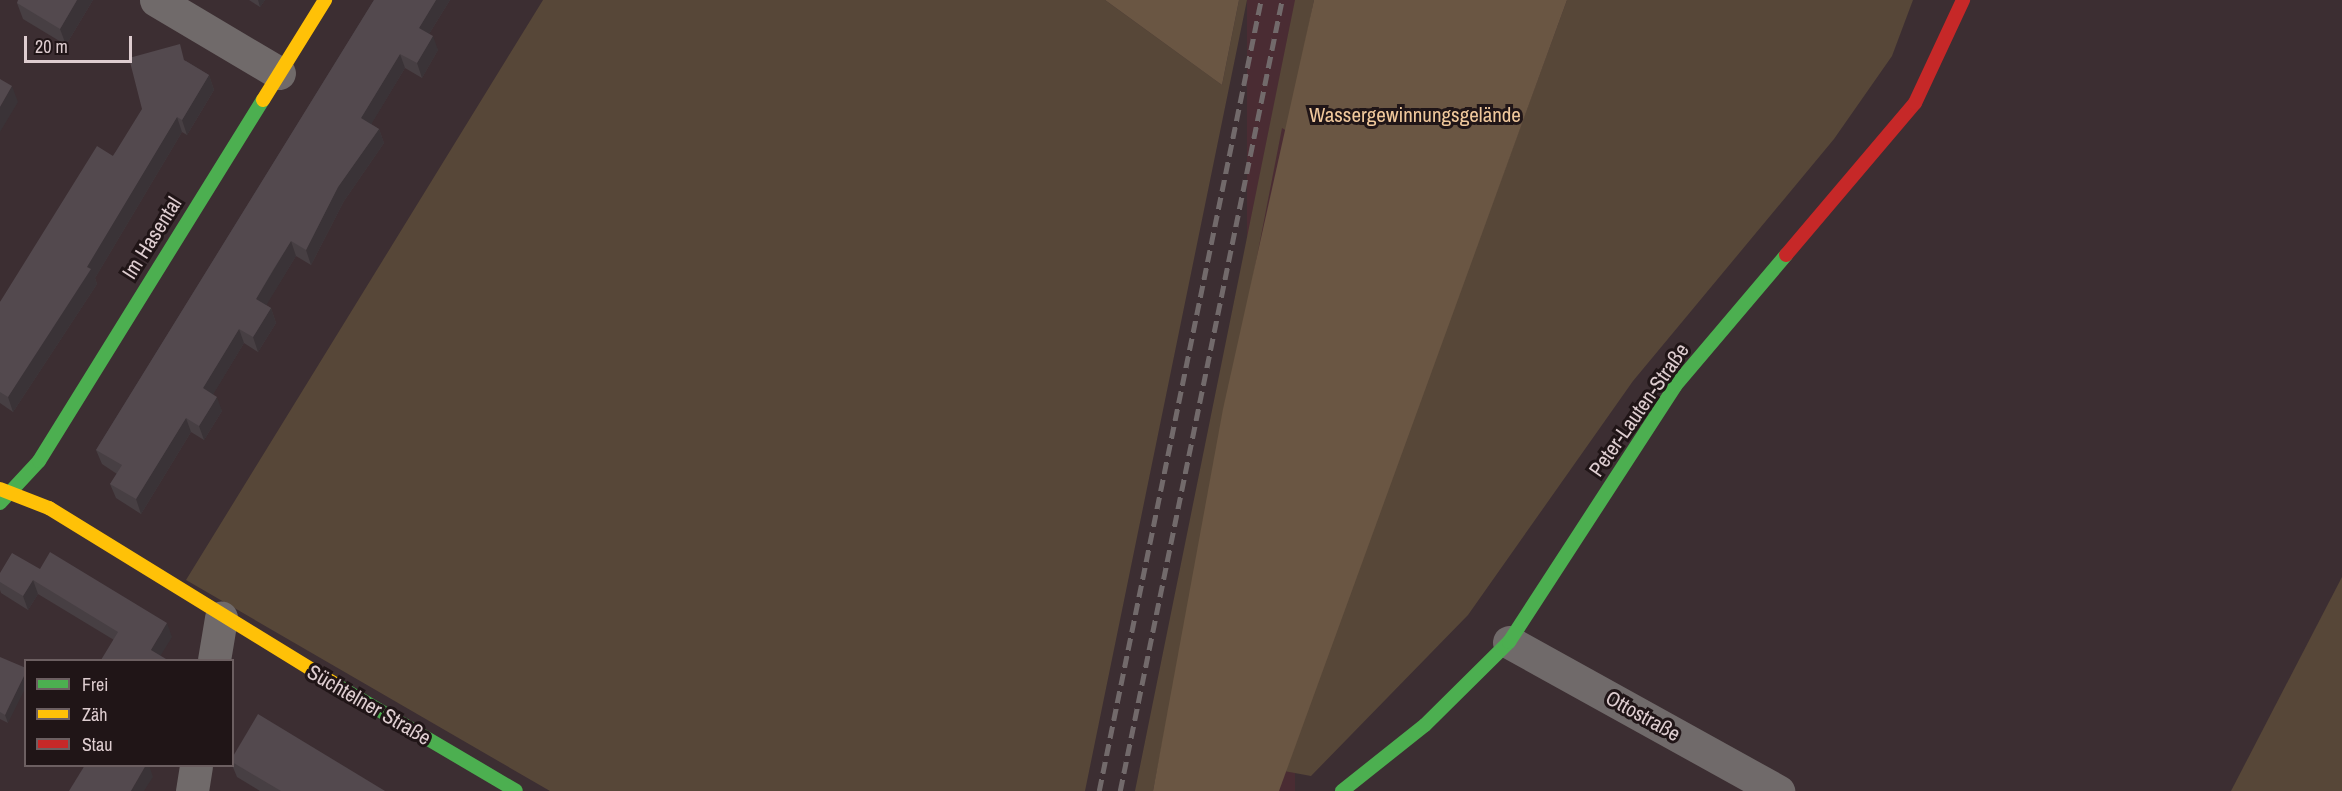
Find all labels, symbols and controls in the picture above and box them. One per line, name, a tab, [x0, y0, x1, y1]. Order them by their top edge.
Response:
scale bar	[27, 24, 135, 62]
text: 20 m	[35, 34, 68, 59]
park label: Wassergewinnungsgelände	[1309, 102, 1521, 128]
street label: Im Hasental	[117, 192, 187, 284]
street label: Peter-Lauten-Straße	[1584, 338, 1694, 482]
legend	[24, 659, 234, 767]
street label: Süchtelner Straße	[303, 659, 435, 751]
text: Frei	[82, 672, 108, 697]
street label: Ottostraße	[1601, 685, 1685, 747]
text: Zäh	[82, 702, 107, 727]
text: Stau	[82, 732, 112, 757]

